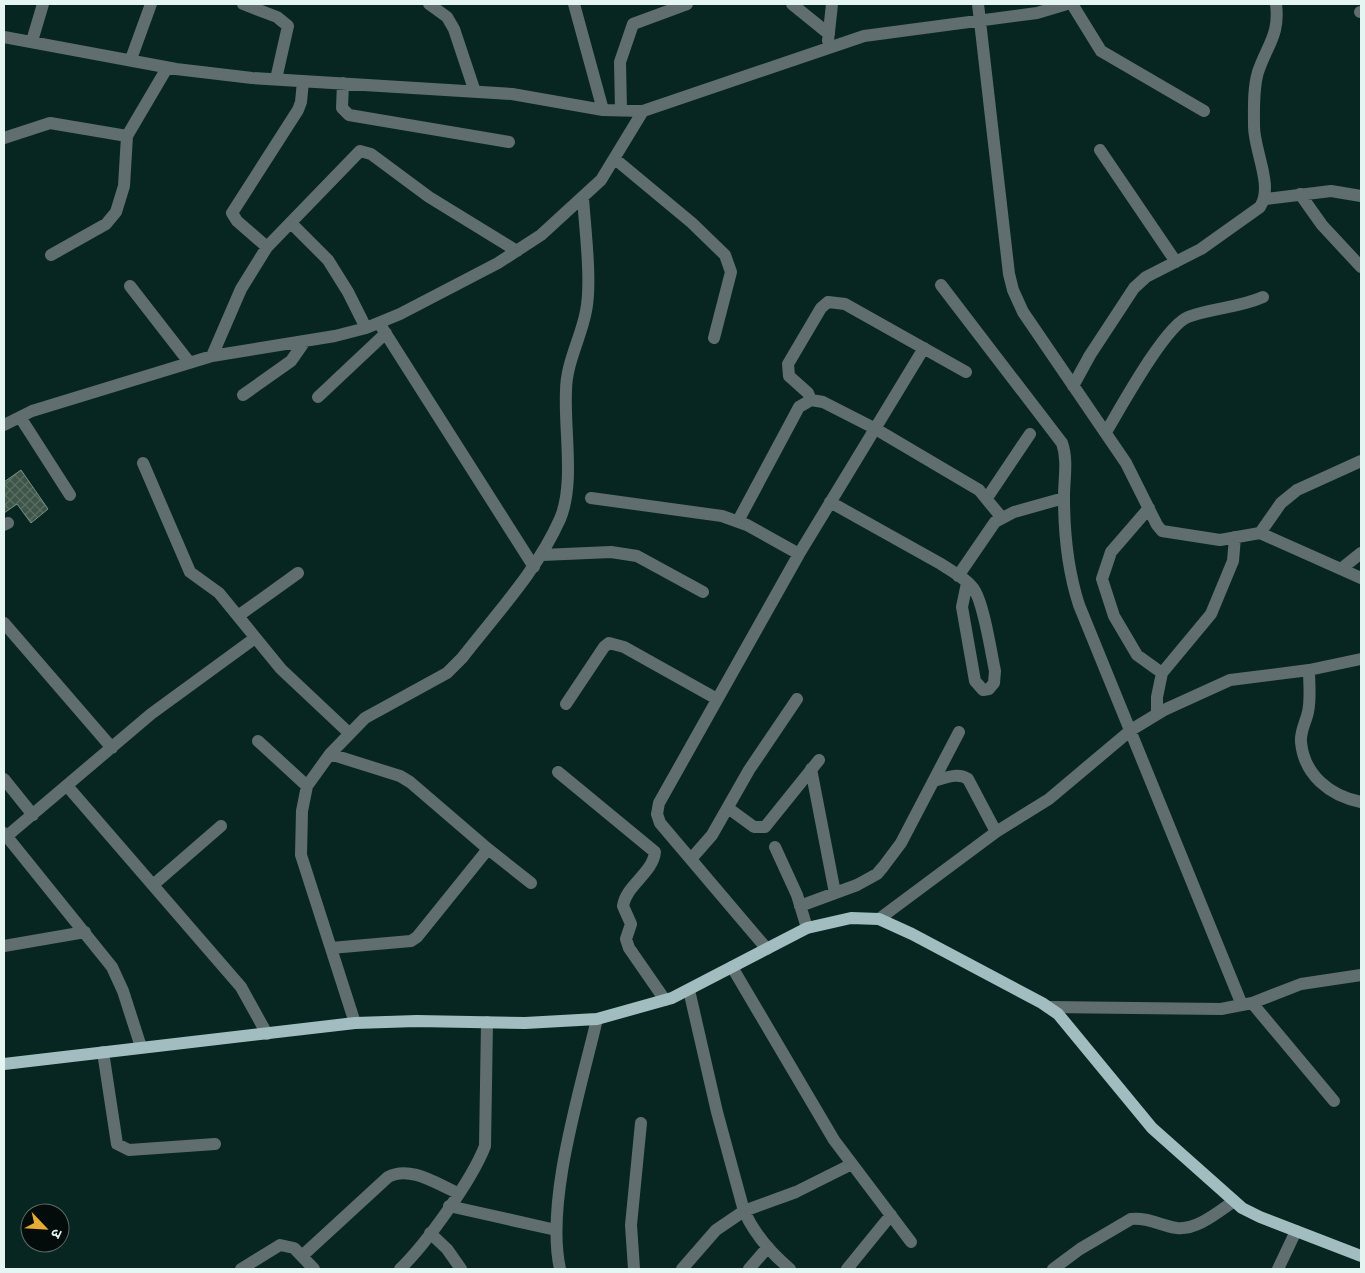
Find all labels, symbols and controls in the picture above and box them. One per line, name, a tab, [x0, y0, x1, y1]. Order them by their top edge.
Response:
north arrow	[20, 1203, 70, 1253]
text: उ	[47, 1226, 66, 1241]

